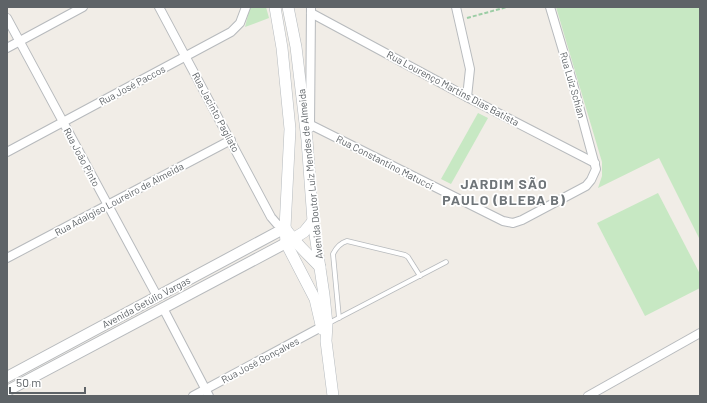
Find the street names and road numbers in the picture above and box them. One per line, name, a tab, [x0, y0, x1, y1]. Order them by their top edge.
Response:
street label: Rua Lourenço Martins Dias Batista	[385, 48, 521, 128]
street label: Rua Luiz Schian	[558, 51, 588, 119]
street label: Rua José Paccos	[97, 62, 167, 108]
street label: Rua Jacinto Pagliato	[190, 70, 242, 154]
street label: Avenida Doutor Luiz Mendes de Almeida	[295, 88, 325, 260]
street label: Rua João Pinto	[61, 125, 103, 189]
street label: Rua Constantino Matucci	[334, 132, 436, 192]
street label: Rua Adalgiso Loureiro de Almeida	[52, 160, 186, 238]
street label: Avenida Getúlio Vargas	[100, 274, 192, 330]
street label: Rua José Gonçalves	[219, 334, 301, 386]

